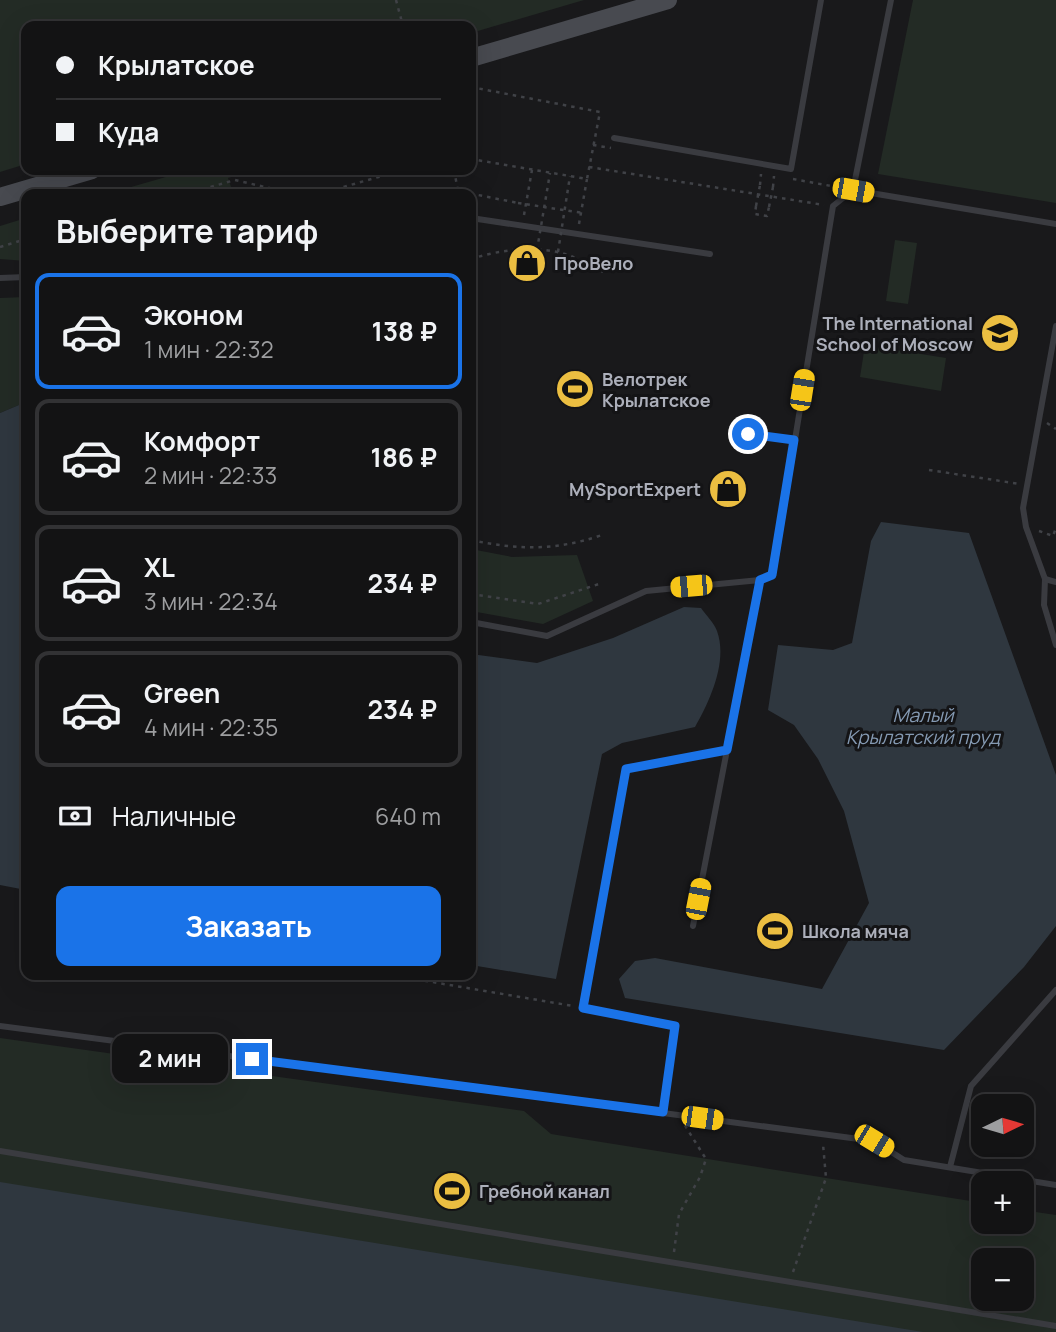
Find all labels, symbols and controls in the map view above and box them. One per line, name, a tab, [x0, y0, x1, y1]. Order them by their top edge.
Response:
text: Крылатское	[98, 47, 255, 83]
text: Куда	[98, 114, 159, 150]
car	[831, 176, 876, 204]
text: Выберите тариф	[56, 209, 318, 253]
shop icon: ПроВело	[506, 242, 548, 284]
place label: ПроВело	[554, 251, 633, 275]
text: Эконом	[144, 297, 244, 333]
icon: car	[60, 300, 123, 363]
place label: The International School of Moscow	[816, 311, 974, 356]
school or university icon: The International School of Moscow	[979, 312, 1021, 354]
text: 138 ₽	[372, 313, 437, 349]
text: 1 мин · 22:32	[144, 333, 274, 365]
place label: Велотрек Крылатское	[602, 367, 711, 412]
sports icon: Велотрек Крылатское	[554, 368, 596, 410]
car	[789, 368, 816, 412]
route start	[732, 418, 764, 450]
text: Комфорт	[144, 423, 260, 459]
icon: car	[60, 426, 123, 489]
text: 186 ₽	[371, 439, 437, 475]
text: 2 мин · 22:33	[144, 459, 277, 491]
shop icon: MySportExpert	[707, 468, 749, 510]
place label: MySportExpert	[569, 477, 701, 501]
text: XL	[144, 549, 175, 585]
icon: car	[60, 552, 123, 615]
text: 234 ₽	[368, 565, 437, 601]
car	[670, 574, 713, 598]
text: 3 мин · 22:34	[144, 585, 278, 617]
text: Green	[144, 675, 220, 711]
icon: car	[60, 678, 123, 741]
text: 234 ₽	[368, 691, 437, 727]
water label: Малый Крылатский пруд	[846, 702, 1002, 750]
text: 4 мин · 22:35	[144, 711, 278, 743]
icon: cash	[56, 797, 94, 835]
text: Наличные	[112, 798, 236, 834]
text: 640 m	[375, 800, 441, 832]
car	[684, 876, 713, 922]
button: Заказать	[56, 886, 441, 966]
sports icon: Школа мяча	[754, 910, 796, 952]
place label: Школа мяча	[802, 919, 909, 943]
callout: 2 мин	[112, 1034, 228, 1084]
text: 2 мин	[138, 1042, 202, 1074]
route end	[236, 1043, 268, 1075]
north arrow	[971, 1094, 1034, 1157]
map controls	[971, 1094, 1034, 1311]
car	[680, 1105, 725, 1131]
car	[851, 1121, 898, 1161]
sports icon: Гребной канал	[431, 1170, 473, 1212]
button: +	[971, 1171, 1034, 1234]
place label: Гребной канал	[479, 1179, 610, 1203]
button: −	[971, 1248, 1034, 1311]

